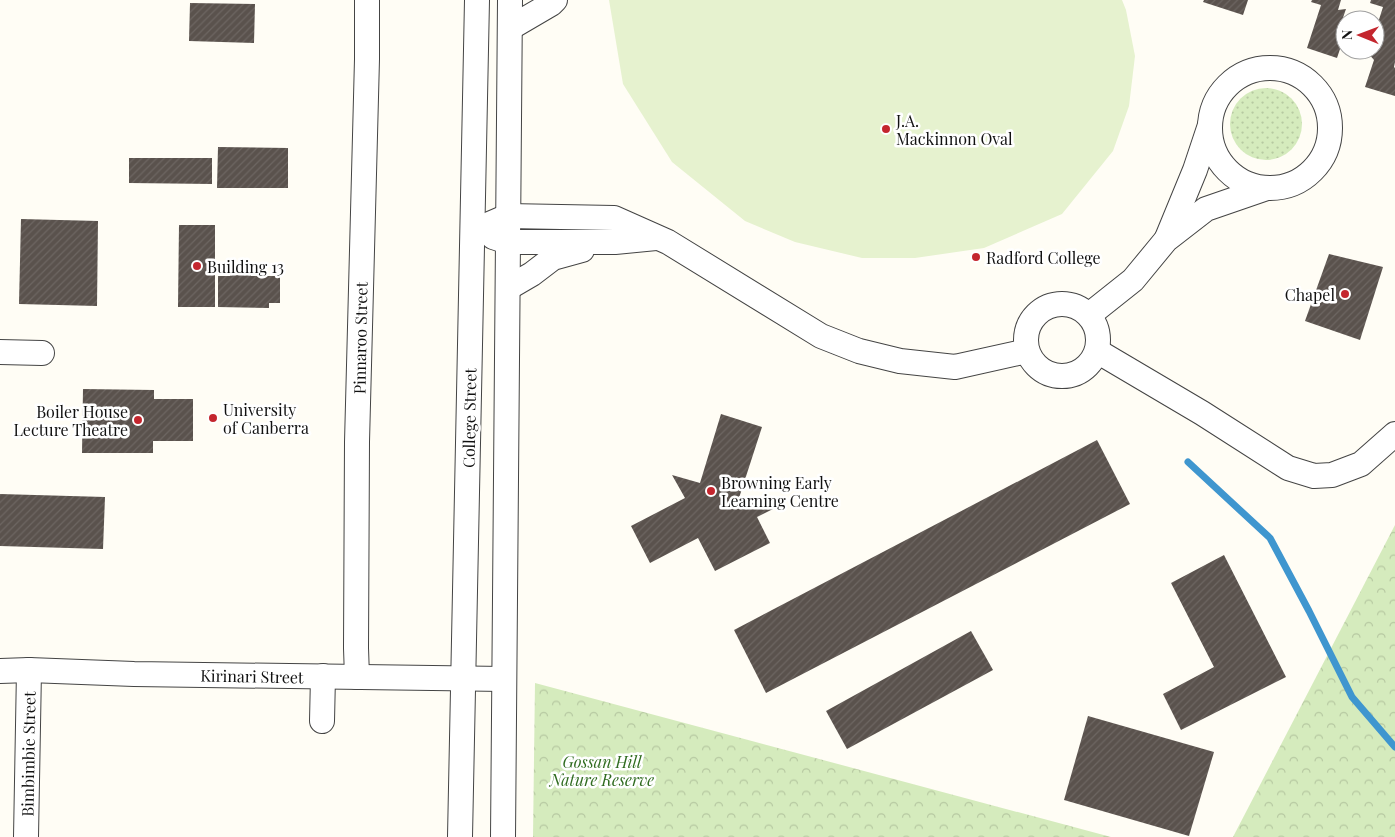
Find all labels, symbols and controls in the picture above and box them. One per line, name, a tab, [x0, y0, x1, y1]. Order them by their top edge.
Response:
north arrow	[1335, 10, 1385, 60]
text: N	[1337, 30, 1356, 40]
place label: J.A. Mackinnon Oval	[895, 110, 1013, 149]
marker: J.A. Mackinnon Oval	[880, 123, 892, 135]
place label: Radford College	[986, 247, 1101, 268]
marker: Radford College	[970, 251, 982, 263]
place label: Building 13	[207, 256, 284, 277]
marker: Building 13	[191, 260, 203, 272]
street label: Pinnaroo Street	[349, 281, 371, 394]
place label: Chapel	[1285, 284, 1335, 305]
marker: Chapel	[1339, 288, 1351, 300]
street label: College Street	[458, 367, 480, 468]
place label: University of Canberra	[223, 399, 309, 438]
place label: Boiler House Lecture Theatre	[13, 401, 128, 440]
marker: University of Canberra	[207, 412, 219, 424]
marker: Boiler House Lecture Theatre	[132, 414, 144, 426]
place label: Browning Early Learning Centre	[721, 472, 839, 511]
marker: Browning Early Learning Centre	[705, 485, 717, 497]
street label: Kirinari Street	[200, 665, 304, 687]
street label: Bimbimbie Street	[16, 691, 40, 817]
park label: Gossan Hill Nature Reserve	[548, 751, 654, 790]

